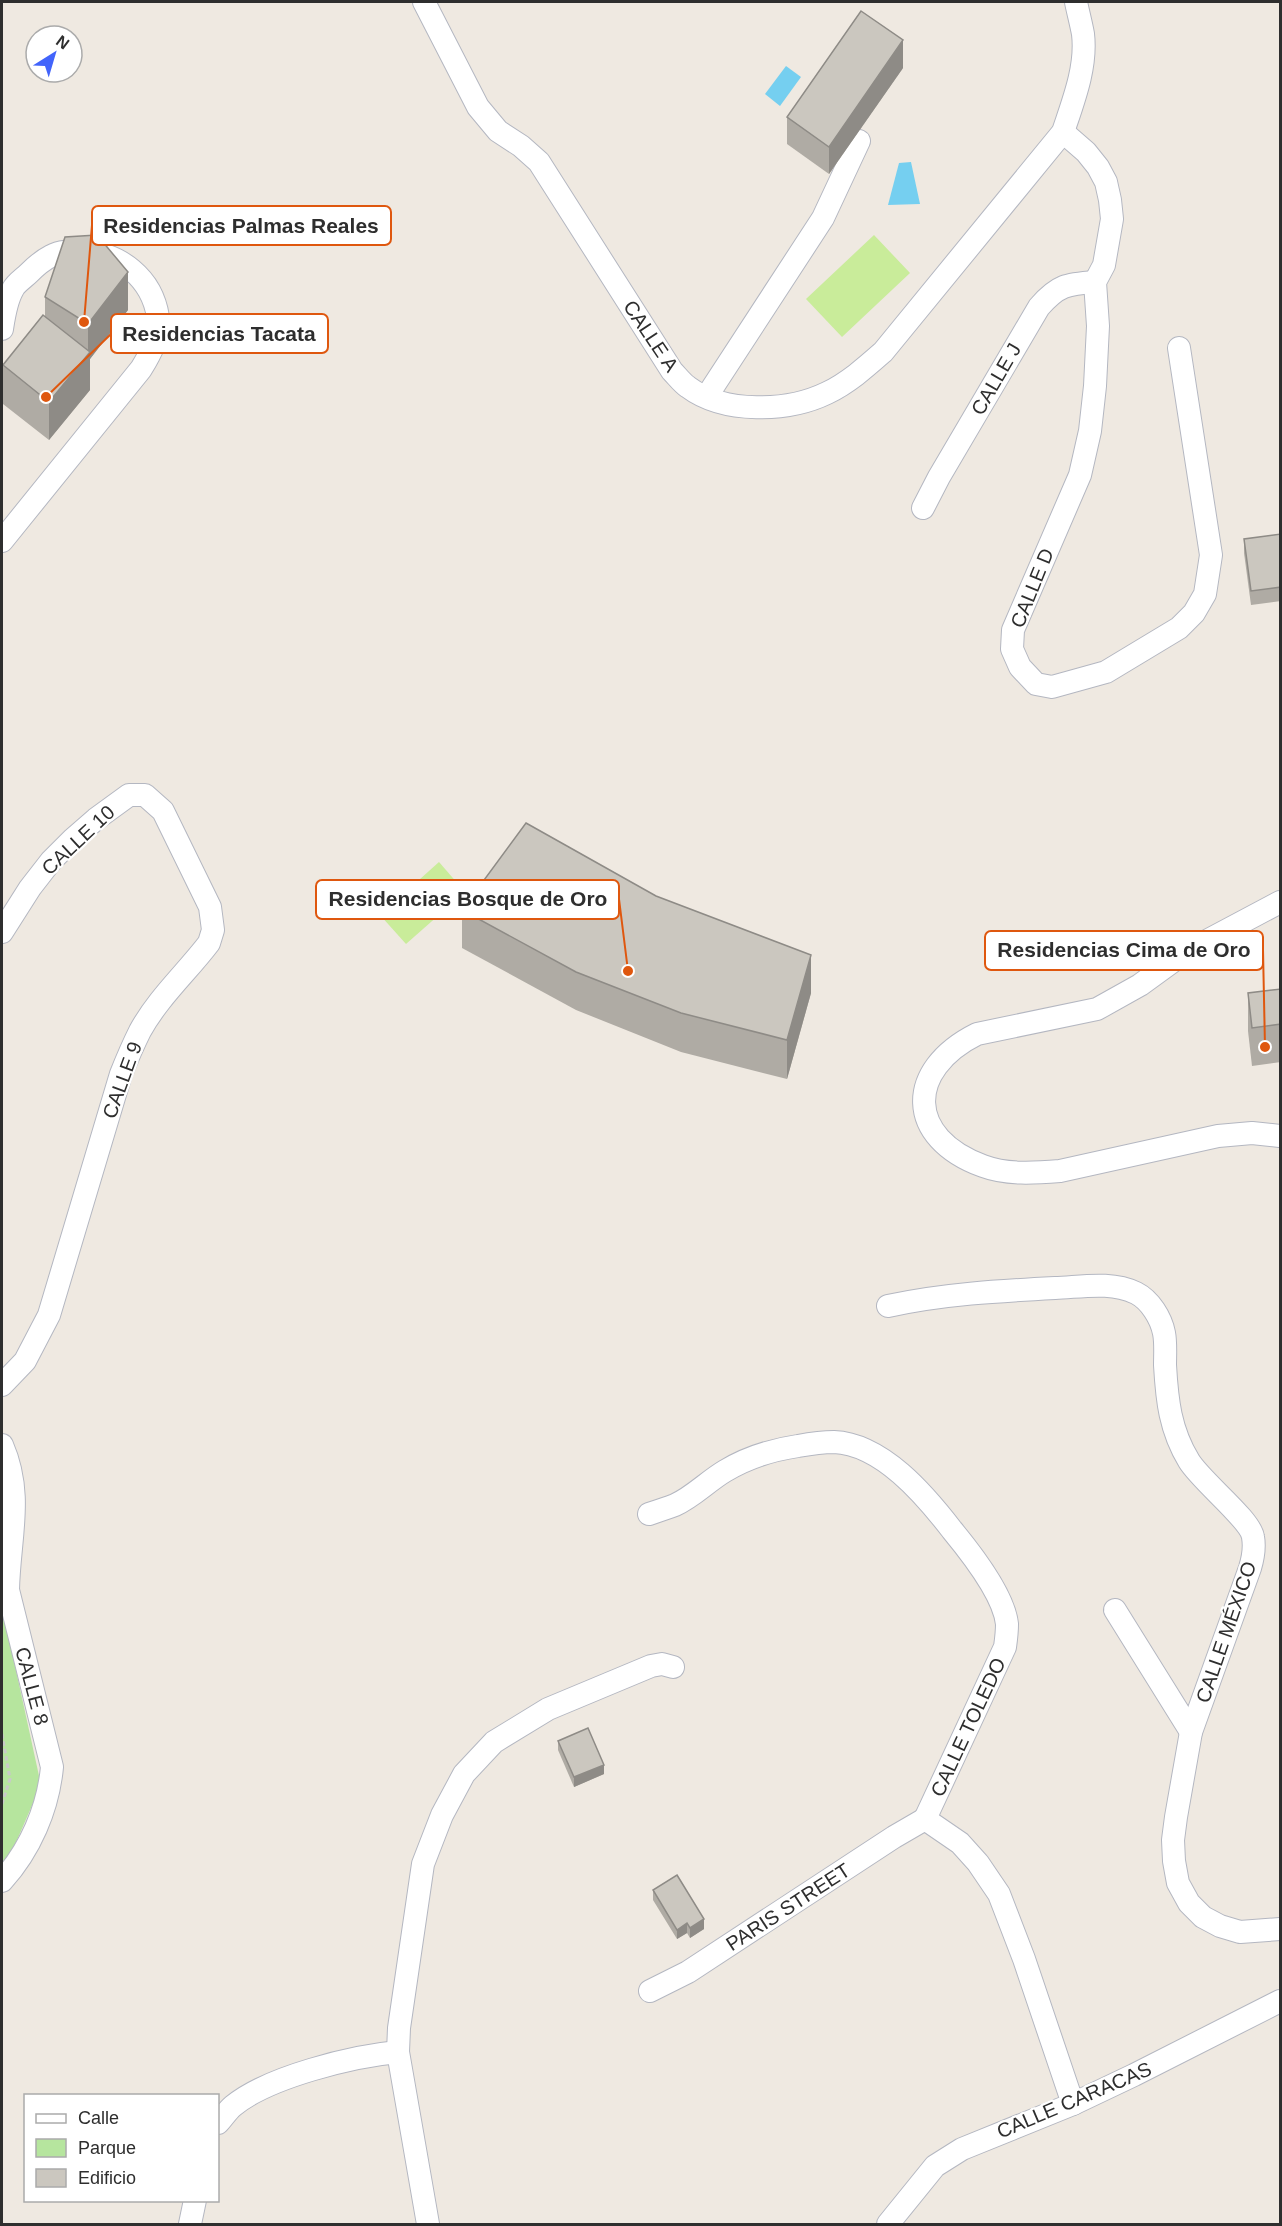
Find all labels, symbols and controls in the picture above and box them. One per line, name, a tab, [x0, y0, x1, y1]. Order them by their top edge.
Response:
north arrow	[24, 24, 84, 84]
text: N	[53, 32, 72, 53]
callout: Residencias Palmas Reales	[92, 206, 391, 245]
text: Residencias Palmas Reales	[103, 214, 379, 237]
street label: CALLE A	[619, 296, 683, 376]
callout: Residencias Tacata	[111, 314, 328, 353]
text: Residencias Tacata	[122, 322, 316, 345]
street label: CALLE J	[967, 339, 1025, 419]
street label: CALLE D	[1006, 545, 1058, 631]
street label: CALLE 10	[37, 801, 119, 879]
callout: Residencias Bosque de Oro	[316, 880, 619, 919]
text: Residencias Bosque de Oro	[329, 887, 607, 910]
callout: Residencias Cima de Oro	[985, 931, 1263, 970]
text: Residencias Cima de Oro	[997, 938, 1251, 961]
street label: CALLE 9	[98, 1039, 146, 1121]
street label: CALLE MÉXICO	[1192, 1559, 1260, 1705]
street label: CALLE 8	[11, 1644, 53, 1728]
street label: CALLE TOLEDO	[926, 1654, 1010, 1800]
street label: PARIS STREET	[722, 1859, 854, 1955]
street label: CALLE CARACAS	[993, 2058, 1155, 2142]
legend	[24, 2094, 219, 2202]
text: Calle	[78, 2108, 119, 2128]
text: Parque	[78, 2138, 136, 2158]
text: Edificio	[78, 2168, 136, 2188]

